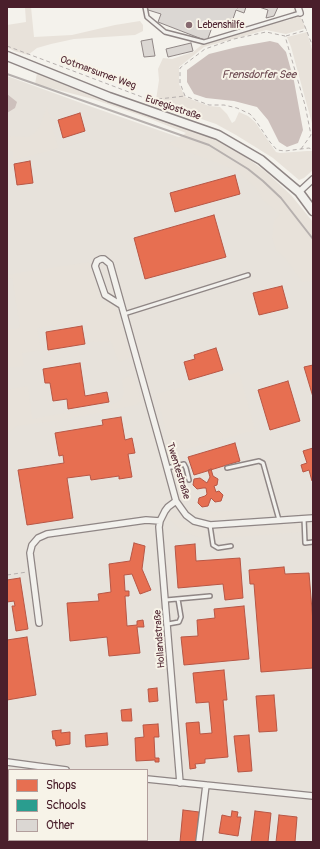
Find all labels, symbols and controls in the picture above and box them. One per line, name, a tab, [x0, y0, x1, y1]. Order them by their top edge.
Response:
place label: Lebenshilfe	[197, 19, 244, 31]
marker: Lebenshilfe	[184, 20, 194, 30]
street label: Ootmarsumer Weg	[58, 54, 138, 92]
water label: Frensdorfer See	[222, 68, 296, 82]
street label: Euregiostraße	[144, 93, 202, 123]
street label: Twentestraße	[164, 441, 192, 501]
street label: Hollandstraße	[152, 609, 168, 669]
legend	[8, 769, 148, 841]
text: Shops	[46, 778, 76, 793]
text: Schools	[46, 798, 86, 813]
text: Other	[46, 818, 74, 833]

